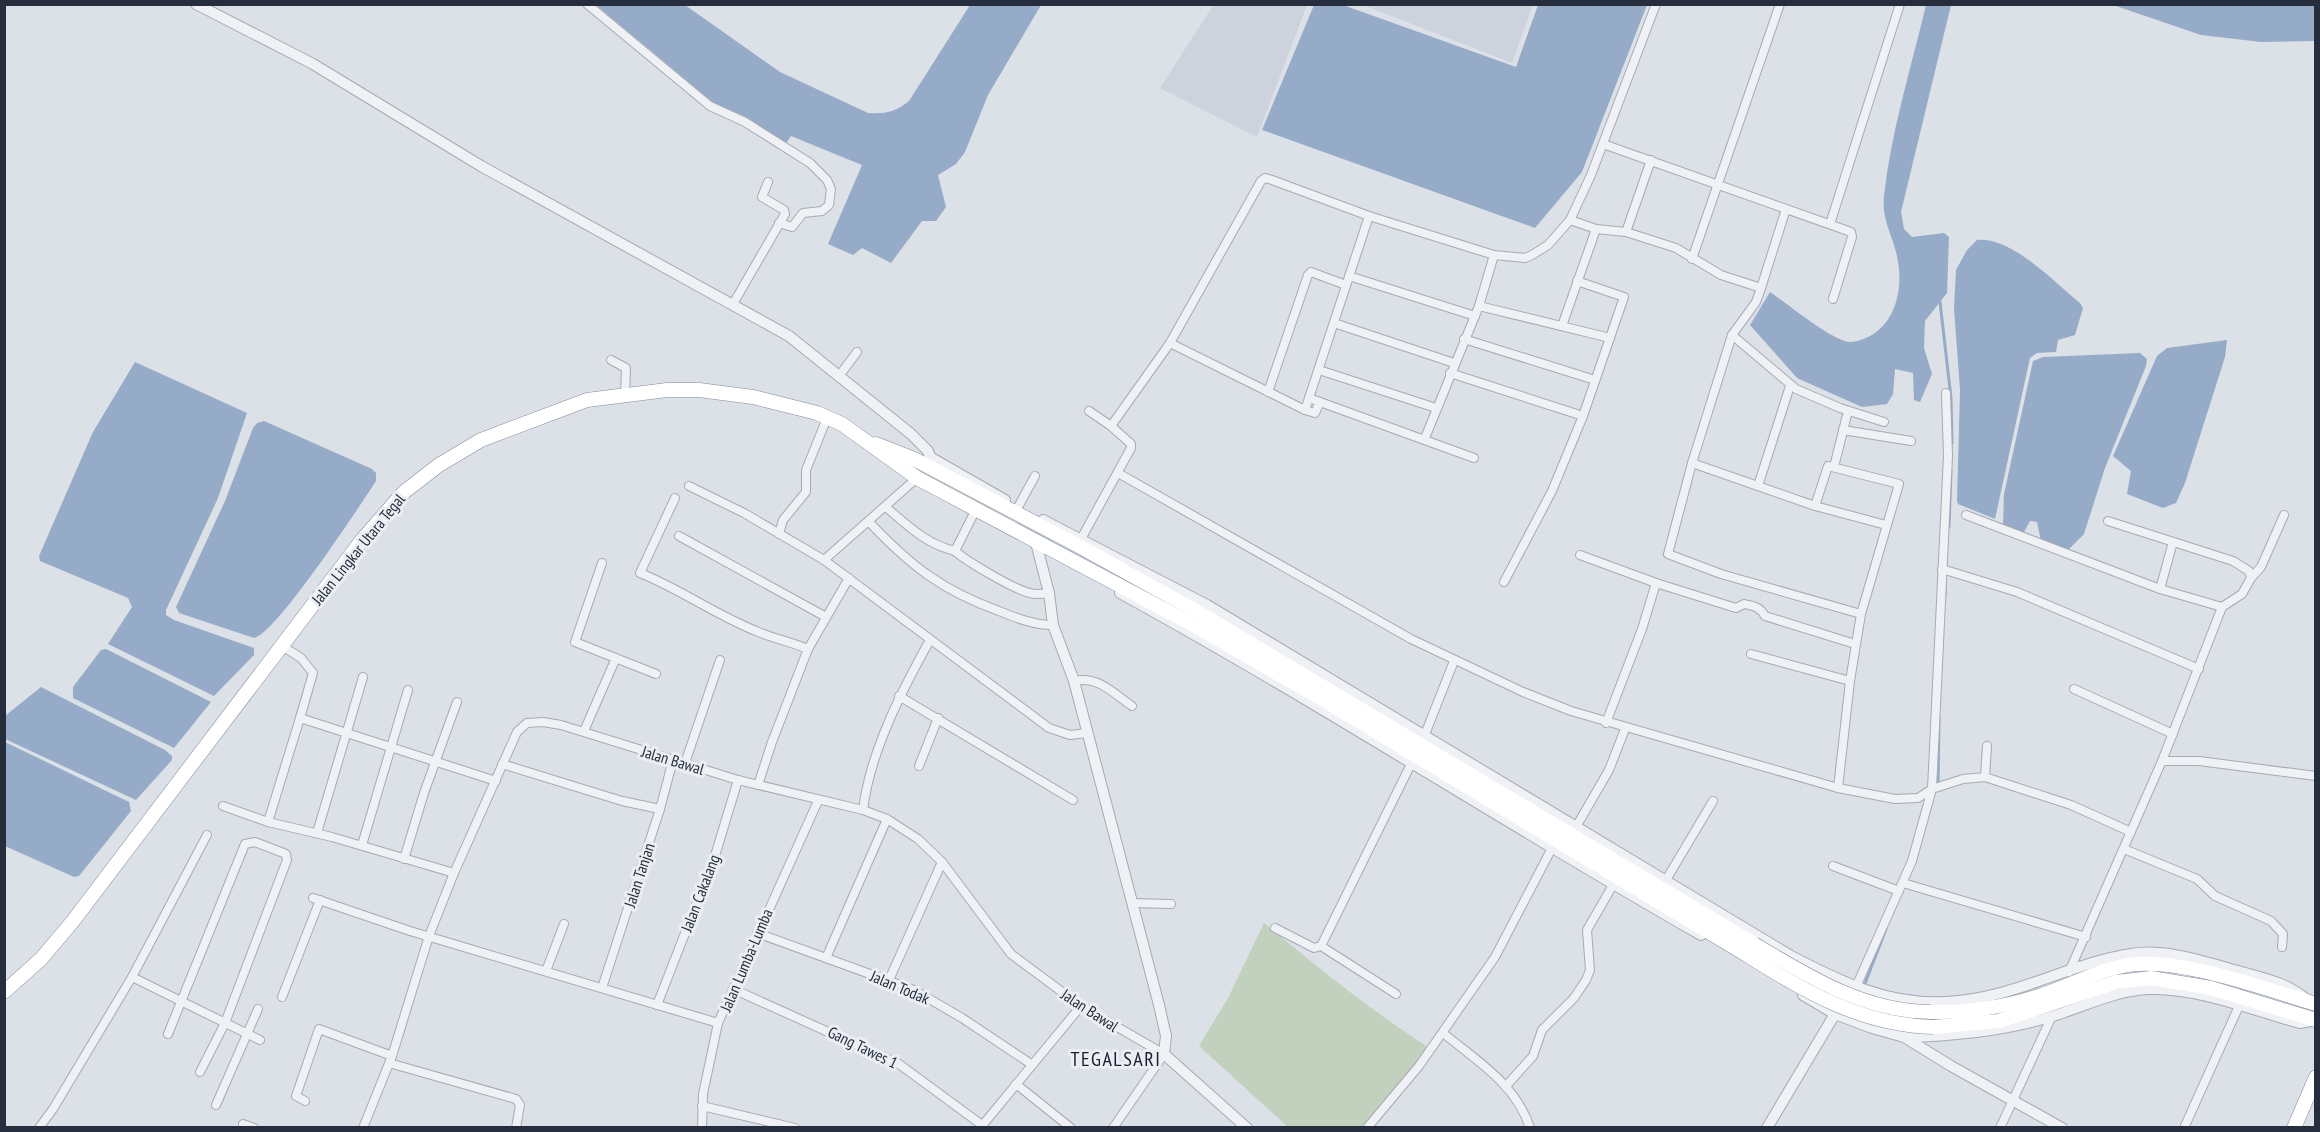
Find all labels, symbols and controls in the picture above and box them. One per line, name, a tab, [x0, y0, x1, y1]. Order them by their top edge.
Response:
street label: Jalan Lingkar Utara Tegal	[306, 489, 409, 609]
street label: Jalan Bawal	[638, 741, 707, 779]
street label: Jalan Tanjan	[619, 840, 659, 911]
street label: Jalan Cakalang	[676, 852, 724, 935]
street label: Jalan Lumba-Lumba	[715, 906, 777, 1015]
street label: Jalan Todak	[866, 965, 933, 1009]
street label: Jalan Bawal	[1057, 984, 1123, 1036]
street label: Gang Tawes 1	[825, 1022, 901, 1072]
district label: TEGALSARI	[1071, 1046, 1161, 1072]

